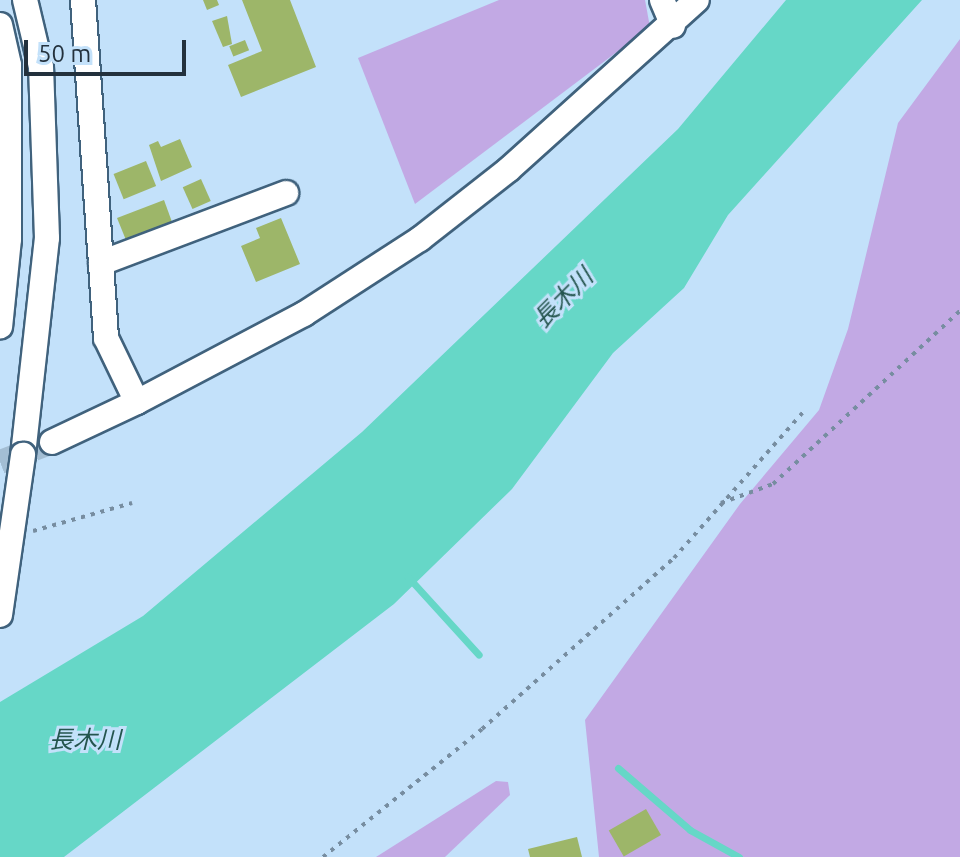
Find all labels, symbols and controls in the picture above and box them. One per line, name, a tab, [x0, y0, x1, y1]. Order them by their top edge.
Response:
scale bar	[28, 24, 190, 74]
text: 50 m	[38, 40, 91, 67]
water label: 長木川	[527, 262, 599, 334]
water label: 長木川	[49, 726, 121, 754]

